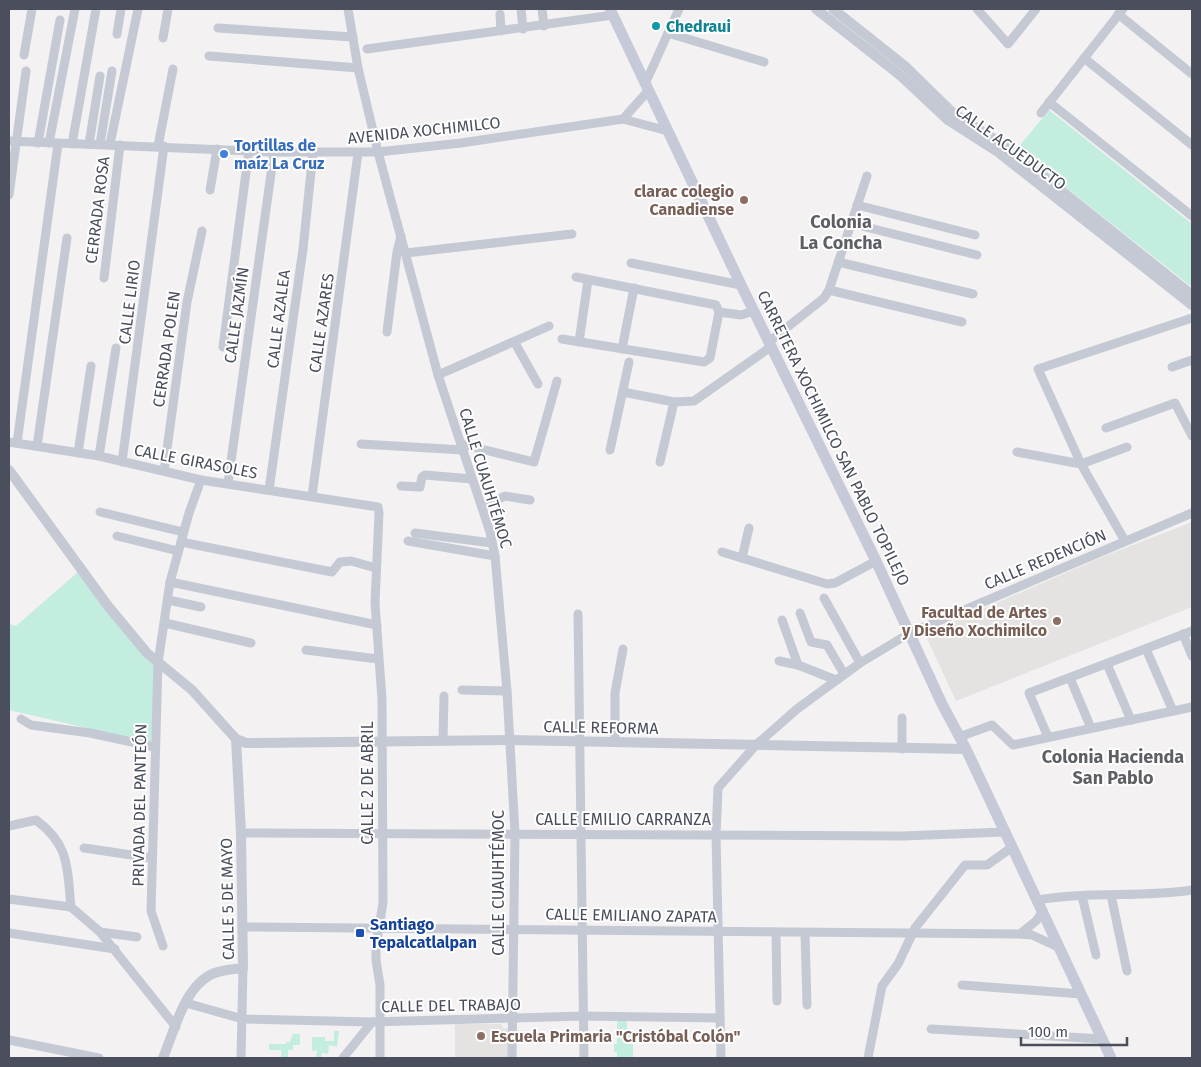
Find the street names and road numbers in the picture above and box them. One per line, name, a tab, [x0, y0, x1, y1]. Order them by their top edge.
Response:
street label: CALLE ACUEDUCTO	[952, 101, 1070, 194]
street label: AVENIDA XOCHIMILCO	[347, 113, 502, 148]
street label: CERRADA ROSA	[81, 154, 114, 265]
street label: CALLE LIRIO	[115, 259, 144, 345]
street label: CALLE JAZMÍN	[219, 265, 253, 365]
street label: CALLE AZALEA	[263, 268, 294, 369]
street label: CALLE AZARES	[305, 272, 338, 374]
street label: CARRETERA XOCHIMILCO SAN PABLO TOPILEJO	[753, 287, 914, 589]
street label: CERRADA POLEN	[149, 290, 184, 409]
street label: CALLE CUAUHTÉMOC	[455, 405, 517, 551]
street label: CALLE GIRASOLES	[133, 440, 260, 483]
street label: CALLE REDENCIÓN	[981, 524, 1109, 594]
street label: CALLE REFORMA	[543, 717, 660, 738]
street label: CALLE 2 DE ABRIL	[358, 721, 377, 845]
street label: PRIVADA DEL PANTEÓN	[128, 723, 150, 887]
street label: CALLE CUAUHTÉMOC	[488, 810, 508, 956]
street label: CALLE EMILIO CARRANZA	[535, 810, 712, 829]
street label: CALLE 5 DE MAYO	[217, 838, 238, 960]
street label: CALLE EMILIANO ZAPATA	[545, 905, 718, 927]
street label: CALLE DEL TRABAJO	[381, 995, 521, 1016]

